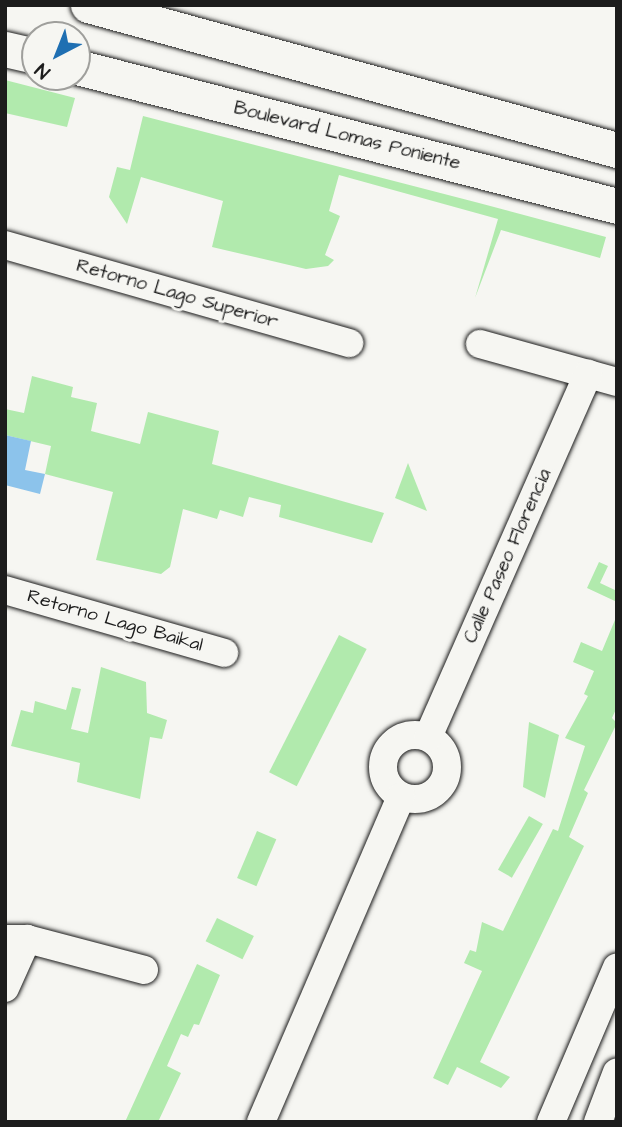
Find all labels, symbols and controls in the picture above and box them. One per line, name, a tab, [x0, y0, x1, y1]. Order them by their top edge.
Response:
north arrow	[21, 21, 91, 91]
text: N	[29, 56, 56, 85]
street label: Boulevard Lomas Poniente	[231, 97, 463, 175]
street label: Retorno Lago Superior	[74, 254, 280, 334]
street label: Calle Paseo Florencia	[459, 465, 557, 647]
street label: Retorno Lago Baikal	[24, 585, 206, 657]

